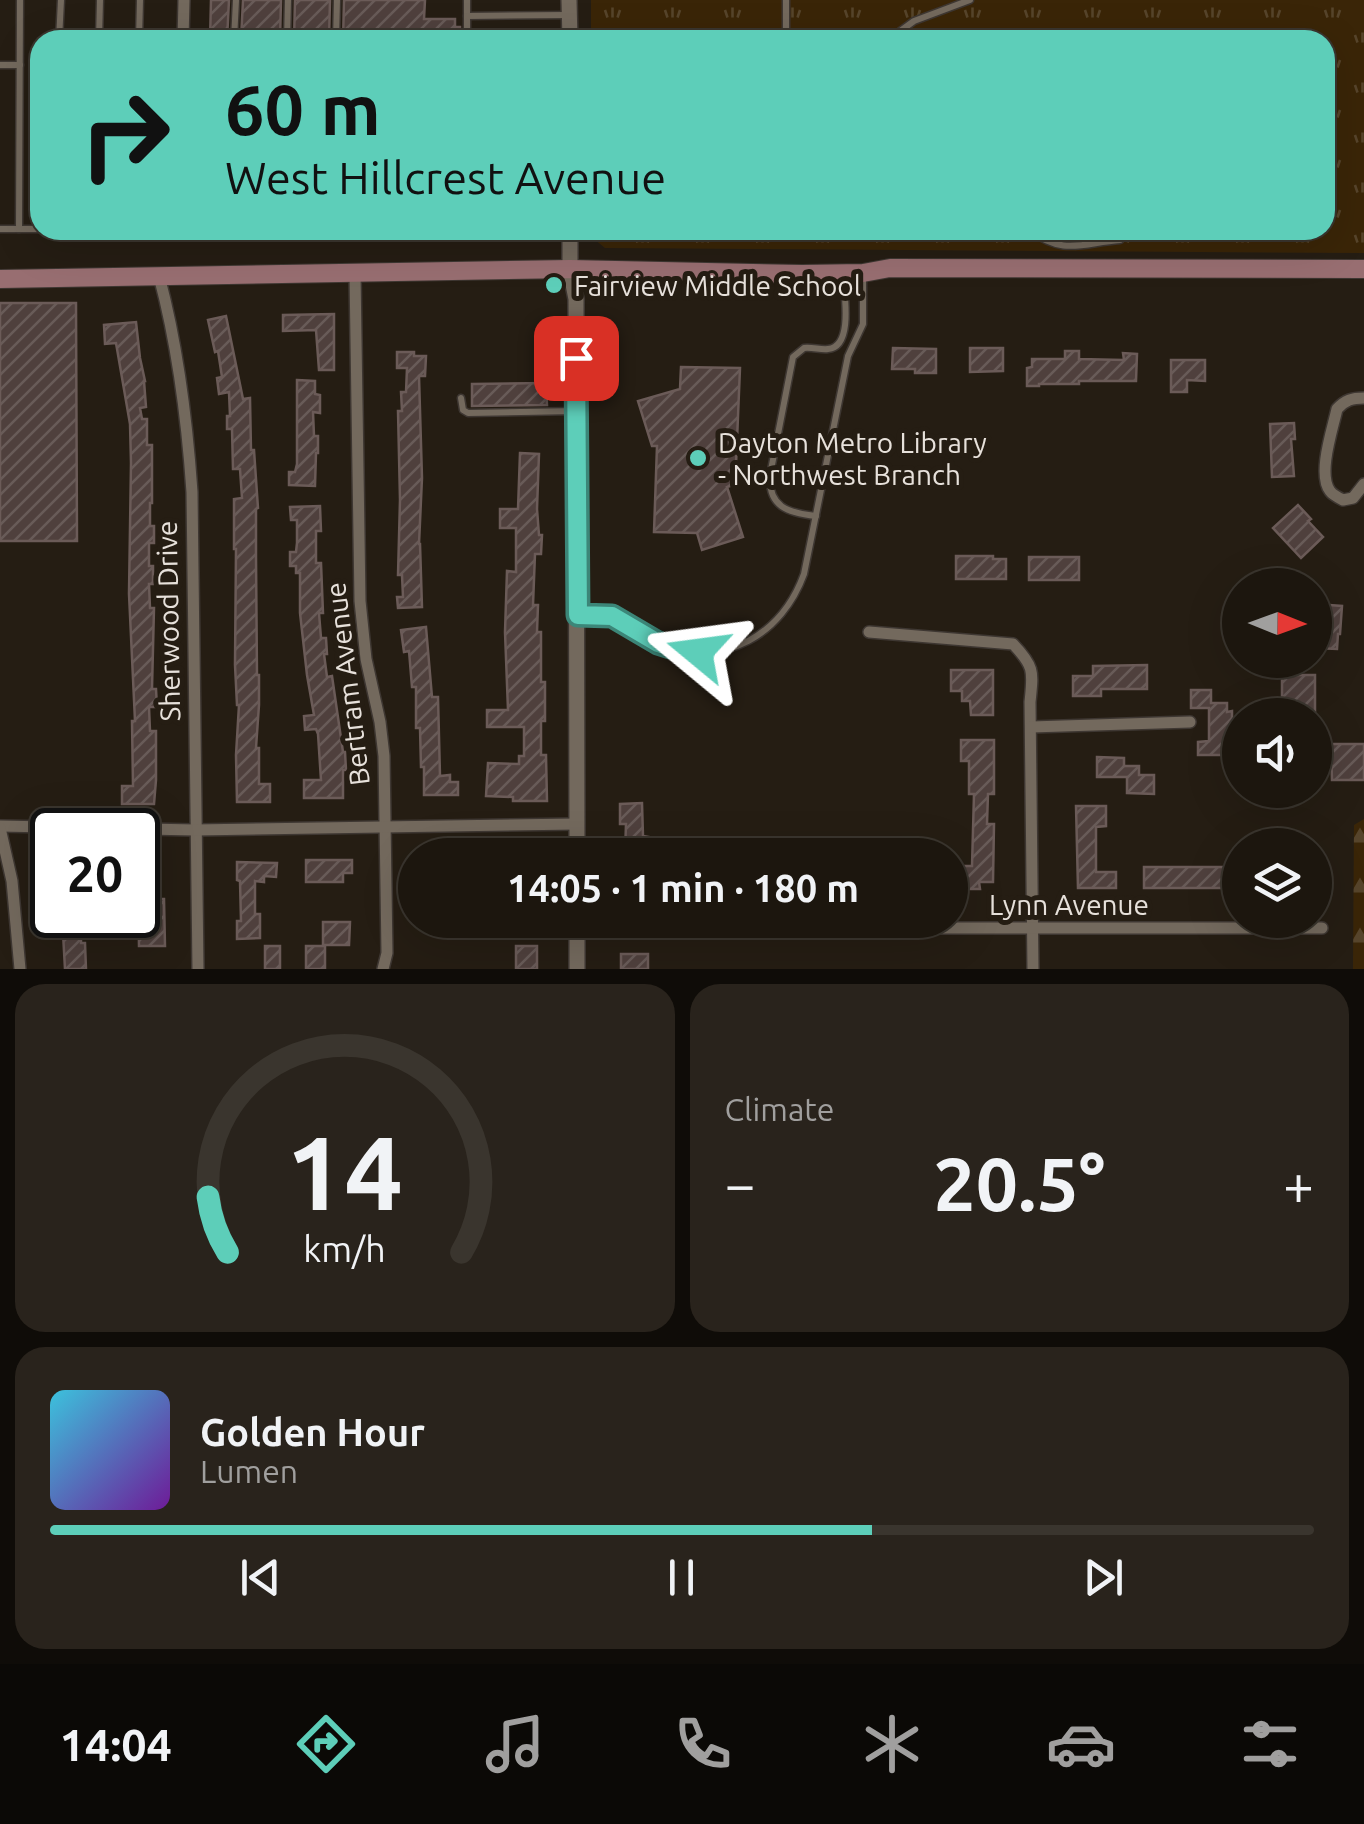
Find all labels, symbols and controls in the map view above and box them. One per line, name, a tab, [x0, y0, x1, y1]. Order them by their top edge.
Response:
icon: right	[60, 70, 190, 200]
text: 60 m	[225, 70, 381, 148]
text: West Hillcrest Avenue	[225, 152, 666, 203]
place label: Fairview Middle School	[574, 270, 861, 301]
marker: Fairview Middle School	[543, 274, 565, 296]
pin	[534, 316, 619, 401]
icon: arrive	[549, 331, 604, 386]
place label: Dayton Metro Library - Northwest Branch	[718, 427, 987, 490]
marker: Dayton Metro Library - Northwest Branch	[687, 447, 709, 469]
street label: Sherwood Drive	[151, 520, 185, 722]
north arrow	[1222, 568, 1332, 678]
map controls	[1222, 568, 1332, 938]
street label: Bertram Avenue	[319, 580, 375, 788]
position arrow	[646, 600, 750, 704]
button: sound	[1222, 698, 1332, 808]
speed limit sign: 20	[30, 808, 160, 938]
button: layers	[1222, 828, 1332, 938]
text: 14:05 · 1 min · 180 m	[507, 867, 859, 909]
street label: Lynn Avenue	[989, 889, 1149, 920]
text: Climate	[725, 1091, 835, 1127]
text: 14	[286, 1113, 403, 1230]
text: 20.5°	[933, 1141, 1105, 1225]
text: −	[725, 1153, 756, 1214]
text: +	[1283, 1153, 1314, 1214]
text: km/h	[303, 1229, 386, 1269]
text: Golden Hour	[200, 1411, 425, 1453]
text: Lumen	[200, 1453, 298, 1489]
icon: previous	[233, 1550, 288, 1605]
icon: pause	[654, 1550, 709, 1605]
icon: next	[1076, 1550, 1131, 1605]
icon: directions	[291, 1709, 361, 1779]
icon: music	[480, 1709, 550, 1779]
icon: phone	[668, 1709, 738, 1779]
icon: climate	[857, 1709, 927, 1779]
icon: car	[1046, 1709, 1116, 1779]
icon: filters	[1235, 1709, 1305, 1779]
text: 14:04	[59, 1719, 172, 1770]

